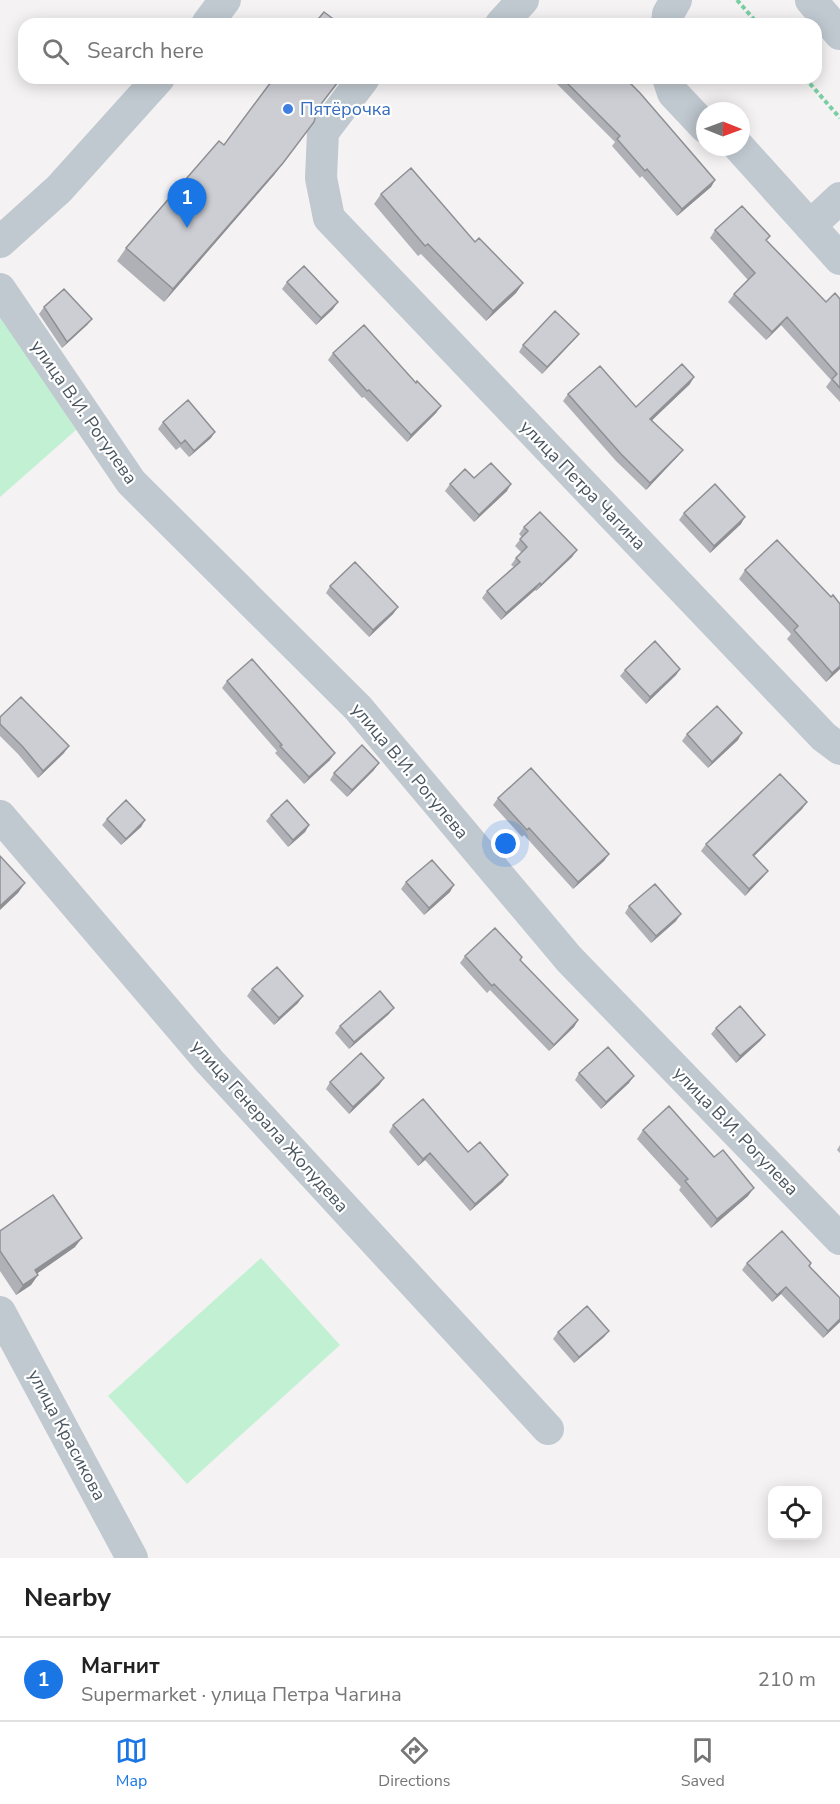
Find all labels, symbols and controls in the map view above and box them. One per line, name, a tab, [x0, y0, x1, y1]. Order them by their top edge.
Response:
search box	[18, 18, 822, 84]
icon: search	[39, 35, 72, 68]
text: Search here	[87, 36, 204, 66]
place label: Пятёрочка	[300, 97, 391, 121]
marker: Пятёрочка	[281, 102, 295, 116]
north arrow	[696, 102, 750, 156]
pin: 1	[168, 178, 207, 228]
street label: улица В.И. Рогулева	[25, 335, 143, 489]
street label: улица Петра Чагина	[515, 415, 651, 555]
street label: улица В.И. Рогулева	[346, 698, 474, 844]
your location	[491, 829, 520, 858]
street label: улица Генерала Жолудева	[186, 1035, 354, 1217]
street label: улица В.И. Рогулева	[668, 1061, 804, 1201]
street label: улица Красикова	[22, 1365, 112, 1505]
map controls	[768, 1486, 822, 1540]
button: locate	[768, 1486, 822, 1540]
text: Nearby	[24, 1580, 111, 1615]
text: Магнит	[81, 1651, 160, 1681]
text: 1	[38, 1666, 50, 1693]
text: 210 m	[758, 1666, 816, 1693]
text: Supermarket · улица Петра Чагина	[81, 1681, 402, 1708]
tab: Map	[115, 1734, 148, 1792]
tab: Directions	[378, 1734, 450, 1792]
tab: Saved	[681, 1734, 725, 1792]

